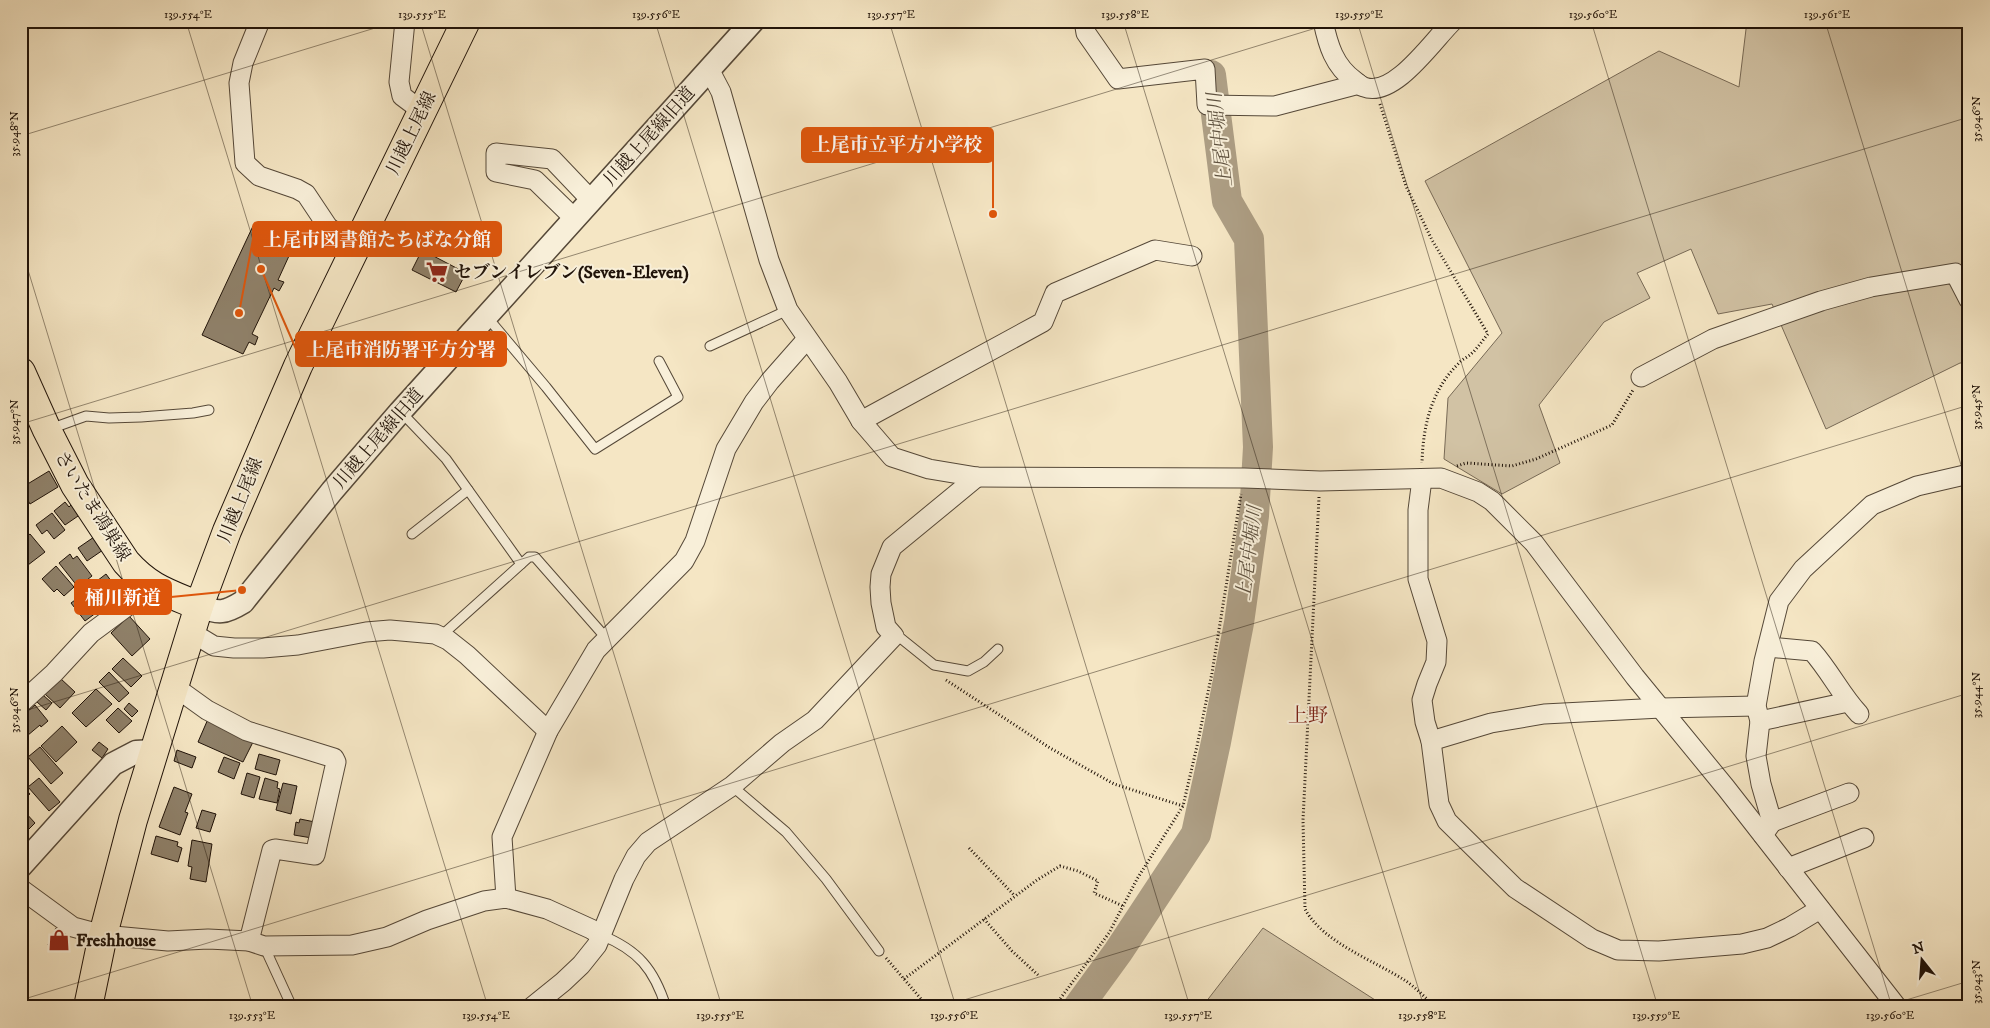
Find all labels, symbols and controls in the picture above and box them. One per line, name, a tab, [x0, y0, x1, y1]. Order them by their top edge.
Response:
text: 139.554°E	[164, 7, 213, 22]
text: 139.555°E	[398, 7, 446, 22]
text: 139.556°E	[632, 7, 681, 22]
text: 139.557°E	[867, 7, 916, 22]
text: 139.558°E	[1101, 7, 1149, 22]
text: 139.559°E	[1335, 7, 1383, 22]
text: 139.560°E	[1569, 7, 1618, 22]
text: 139.561°E	[1804, 7, 1851, 22]
street label: 川越上尾線旧道	[599, 82, 700, 191]
street label: 川越上尾線	[382, 88, 442, 179]
water label: 上尾中堀川	[1203, 89, 1238, 188]
text: 35.946°N	[1969, 96, 1984, 142]
text: 35.948°N	[7, 111, 22, 157]
callout: 上尾市立平方小学校	[802, 128, 993, 162]
text: 上尾市立平方小学校	[811, 134, 983, 157]
callout: 上尾市図書館たちばな分館	[253, 222, 501, 256]
text: 上尾市図書館たちばな分館	[263, 229, 491, 252]
supermarket icon: セブンイレブン(Seven-Eleven)	[424, 259, 450, 285]
place label: セブンイレブン(Seven-Eleven)	[454, 262, 689, 284]
callout: 上尾市消防署平方分署	[296, 332, 506, 366]
text: 上尾市消防署平方分署	[306, 339, 496, 362]
street label: 川越上尾線旧道	[329, 384, 428, 493]
text: 35.945°N	[1969, 384, 1984, 430]
text: 35.947°N	[7, 399, 22, 445]
street label: さいたま鴻巣線	[49, 447, 135, 566]
street label: 川越上尾線	[214, 455, 268, 546]
water label: 上尾中堀川	[1232, 503, 1267, 602]
callout: 桶川新道	[75, 580, 171, 614]
text: 桶川新道	[85, 587, 161, 610]
text: 35.944°N	[1969, 672, 1984, 718]
text: 35.946°N	[7, 687, 22, 733]
district label: 上野	[1288, 704, 1328, 729]
shop icon: Freshhouse	[46, 927, 72, 953]
place label: Freshhouse	[76, 930, 157, 952]
north arrow	[1898, 936, 1948, 986]
text: N	[1910, 938, 1927, 959]
text: 35.943°N	[1969, 960, 1984, 1004]
text: 139.553°E	[229, 1008, 276, 1023]
text: 139.554°E	[462, 1008, 511, 1023]
text: 139.555°E	[696, 1008, 744, 1023]
text: 139.556°E	[930, 1008, 979, 1023]
text: 139.557°E	[1164, 1008, 1213, 1023]
text: 139.558°E	[1398, 1008, 1446, 1023]
text: 139.559°E	[1632, 1008, 1680, 1023]
text: 139.560°E	[1866, 1008, 1915, 1023]

